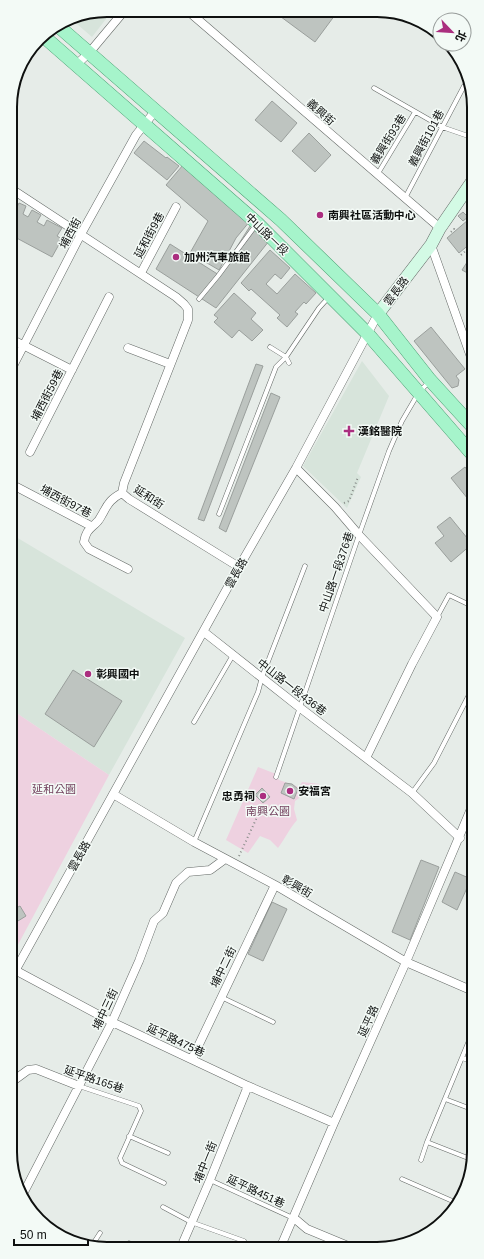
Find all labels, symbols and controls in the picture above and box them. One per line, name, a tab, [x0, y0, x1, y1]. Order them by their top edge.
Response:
north arrow	[432, 12, 472, 52]
text: 北	[453, 29, 469, 44]
street label: 義興街	[305, 97, 337, 127]
street label: 義興街101巷	[406, 108, 446, 168]
street label: 義興街93巷	[368, 112, 408, 166]
place label: 南興社區活動中心	[328, 209, 416, 221]
street label: 延和街9巷	[132, 210, 166, 260]
marker: 南興社區活動中心	[315, 210, 325, 220]
street label: 中山路一段	[243, 211, 291, 257]
street label: 埔西街	[57, 216, 83, 250]
place label: 加州汽車旅館	[184, 251, 250, 263]
marker: 加州汽車旅館	[171, 252, 181, 262]
street label: 雲長路	[381, 274, 411, 308]
street label: 埔西街59巷	[29, 367, 65, 423]
marker: 漢銘醫院	[343, 425, 355, 437]
place label: 漢銘醫院	[358, 425, 402, 437]
street label: 埔西街97巷	[38, 482, 94, 520]
street label: 延和街	[132, 483, 166, 511]
street label: 中山路一段376巷	[317, 530, 355, 614]
street label: 雲長路	[223, 556, 249, 590]
street label: 中山路一段436巷	[255, 656, 329, 718]
place label: 彰興國中	[96, 668, 140, 680]
marker: 彰興國中	[83, 669, 93, 679]
park label: 延和公園	[32, 783, 76, 795]
place label: 安福宮	[298, 785, 331, 797]
marker: 安福宮	[285, 786, 295, 796]
place label: 忠勇祠	[222, 790, 255, 802]
marker: 忠勇祠	[258, 791, 268, 801]
park label: 南興公園	[246, 805, 290, 817]
street label: 雲長路	[66, 839, 92, 873]
street label: 彰興街	[280, 873, 314, 899]
street label: 埔中二街	[208, 945, 238, 989]
street label: 埔中三街	[90, 987, 120, 1031]
street label: 延平路	[356, 1003, 380, 1039]
street label: 延平路475巷	[145, 1021, 207, 1059]
street label: 延平路165巷	[63, 1063, 125, 1095]
street label: 埔中一街	[191, 1139, 219, 1185]
street label: 延平路451巷	[225, 1172, 287, 1210]
scale bar	[14, 1221, 88, 1247]
text: 50 m	[20, 1228, 47, 1242]

